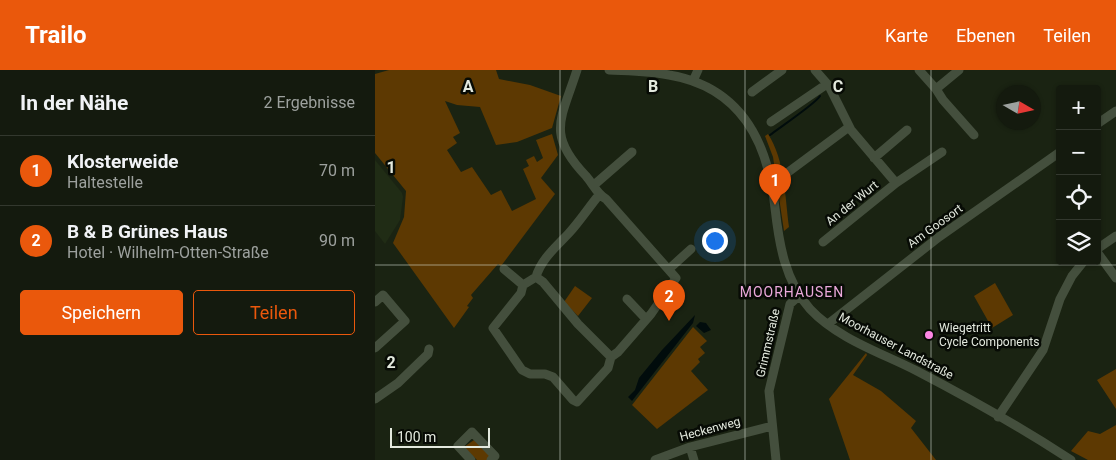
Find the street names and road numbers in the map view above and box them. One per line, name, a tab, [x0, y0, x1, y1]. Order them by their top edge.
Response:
street label: An der Wurt	[823, 178, 881, 228]
street label: Am Goosort	[905, 201, 965, 251]
street label: Grimmstraße	[753, 307, 783, 379]
street label: Moorhauser Landstraße	[836, 310, 956, 382]
street label: Heckenweg	[678, 414, 742, 444]

